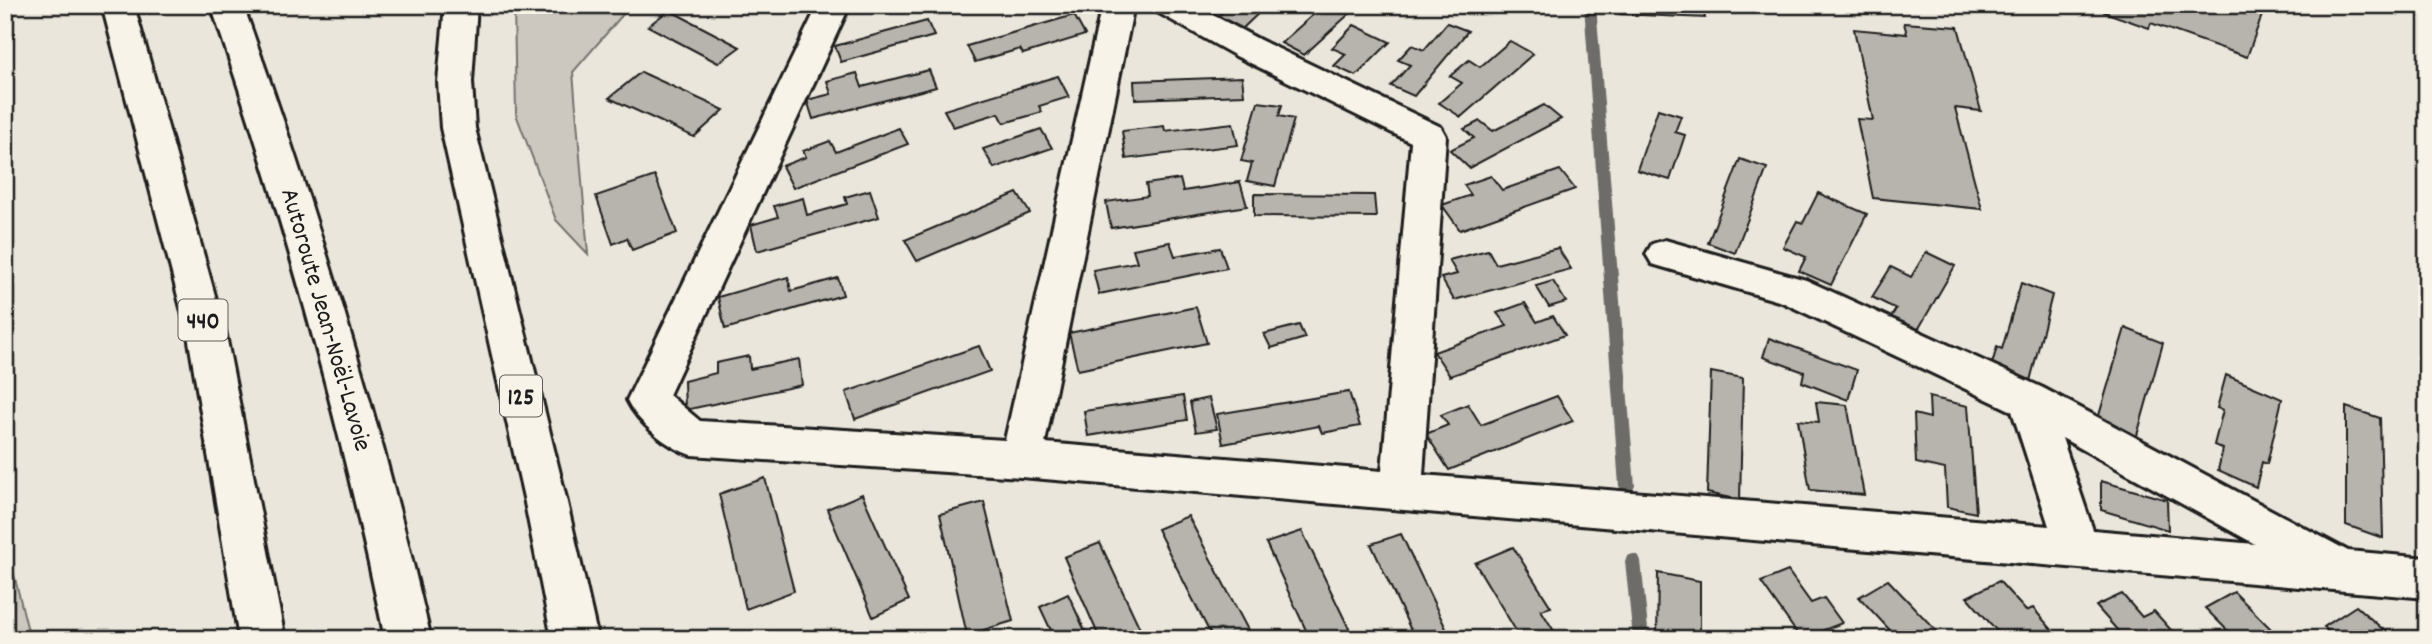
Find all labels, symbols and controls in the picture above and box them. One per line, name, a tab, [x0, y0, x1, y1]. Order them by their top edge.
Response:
street label: Autoroute Jean-Noël-Lavoie	[269, 184, 380, 456]
road number: 440	[178, 300, 228, 340]
road number: 125	[500, 376, 542, 416]

